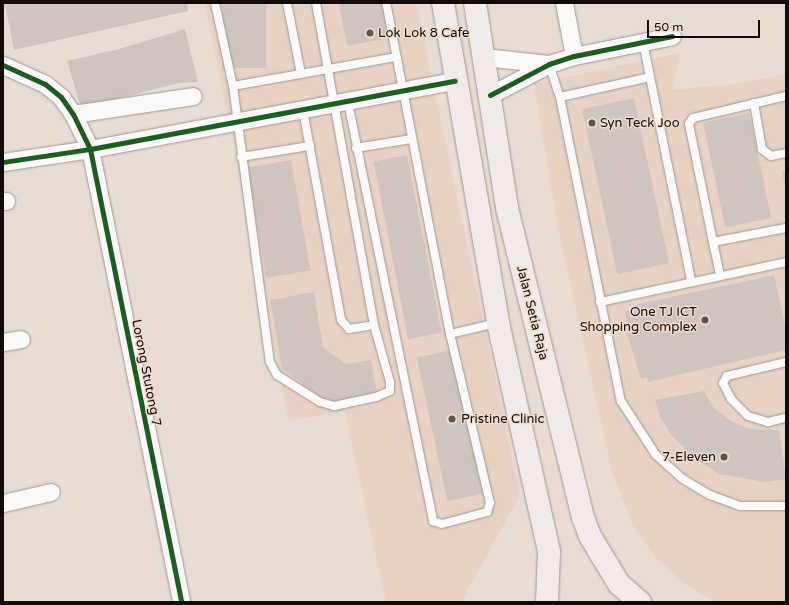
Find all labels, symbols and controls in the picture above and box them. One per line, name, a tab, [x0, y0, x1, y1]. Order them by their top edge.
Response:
scale bar	[649, 12, 762, 38]
text: 50 m	[654, 20, 683, 34]
place label: Lok Lok 8 Cafe	[378, 25, 469, 41]
marker: Lok Lok 8 Cafe	[365, 28, 375, 38]
place label: Syn Teck Joo	[600, 115, 680, 131]
marker: Syn Teck Joo	[587, 118, 597, 128]
street label: Jalan Setia Raja	[513, 264, 551, 362]
place label: One TJ ICT Shopping Complex	[580, 305, 697, 336]
marker: One TJ ICT Shopping Complex	[700, 315, 710, 325]
street label: Lorong Stutong 7	[128, 318, 164, 428]
place label: Pristine Clinic	[461, 411, 544, 427]
marker: Pristine Clinic	[446, 413, 458, 425]
place label: 7-Eleven	[662, 449, 716, 465]
marker: 7-Eleven	[719, 452, 729, 462]

